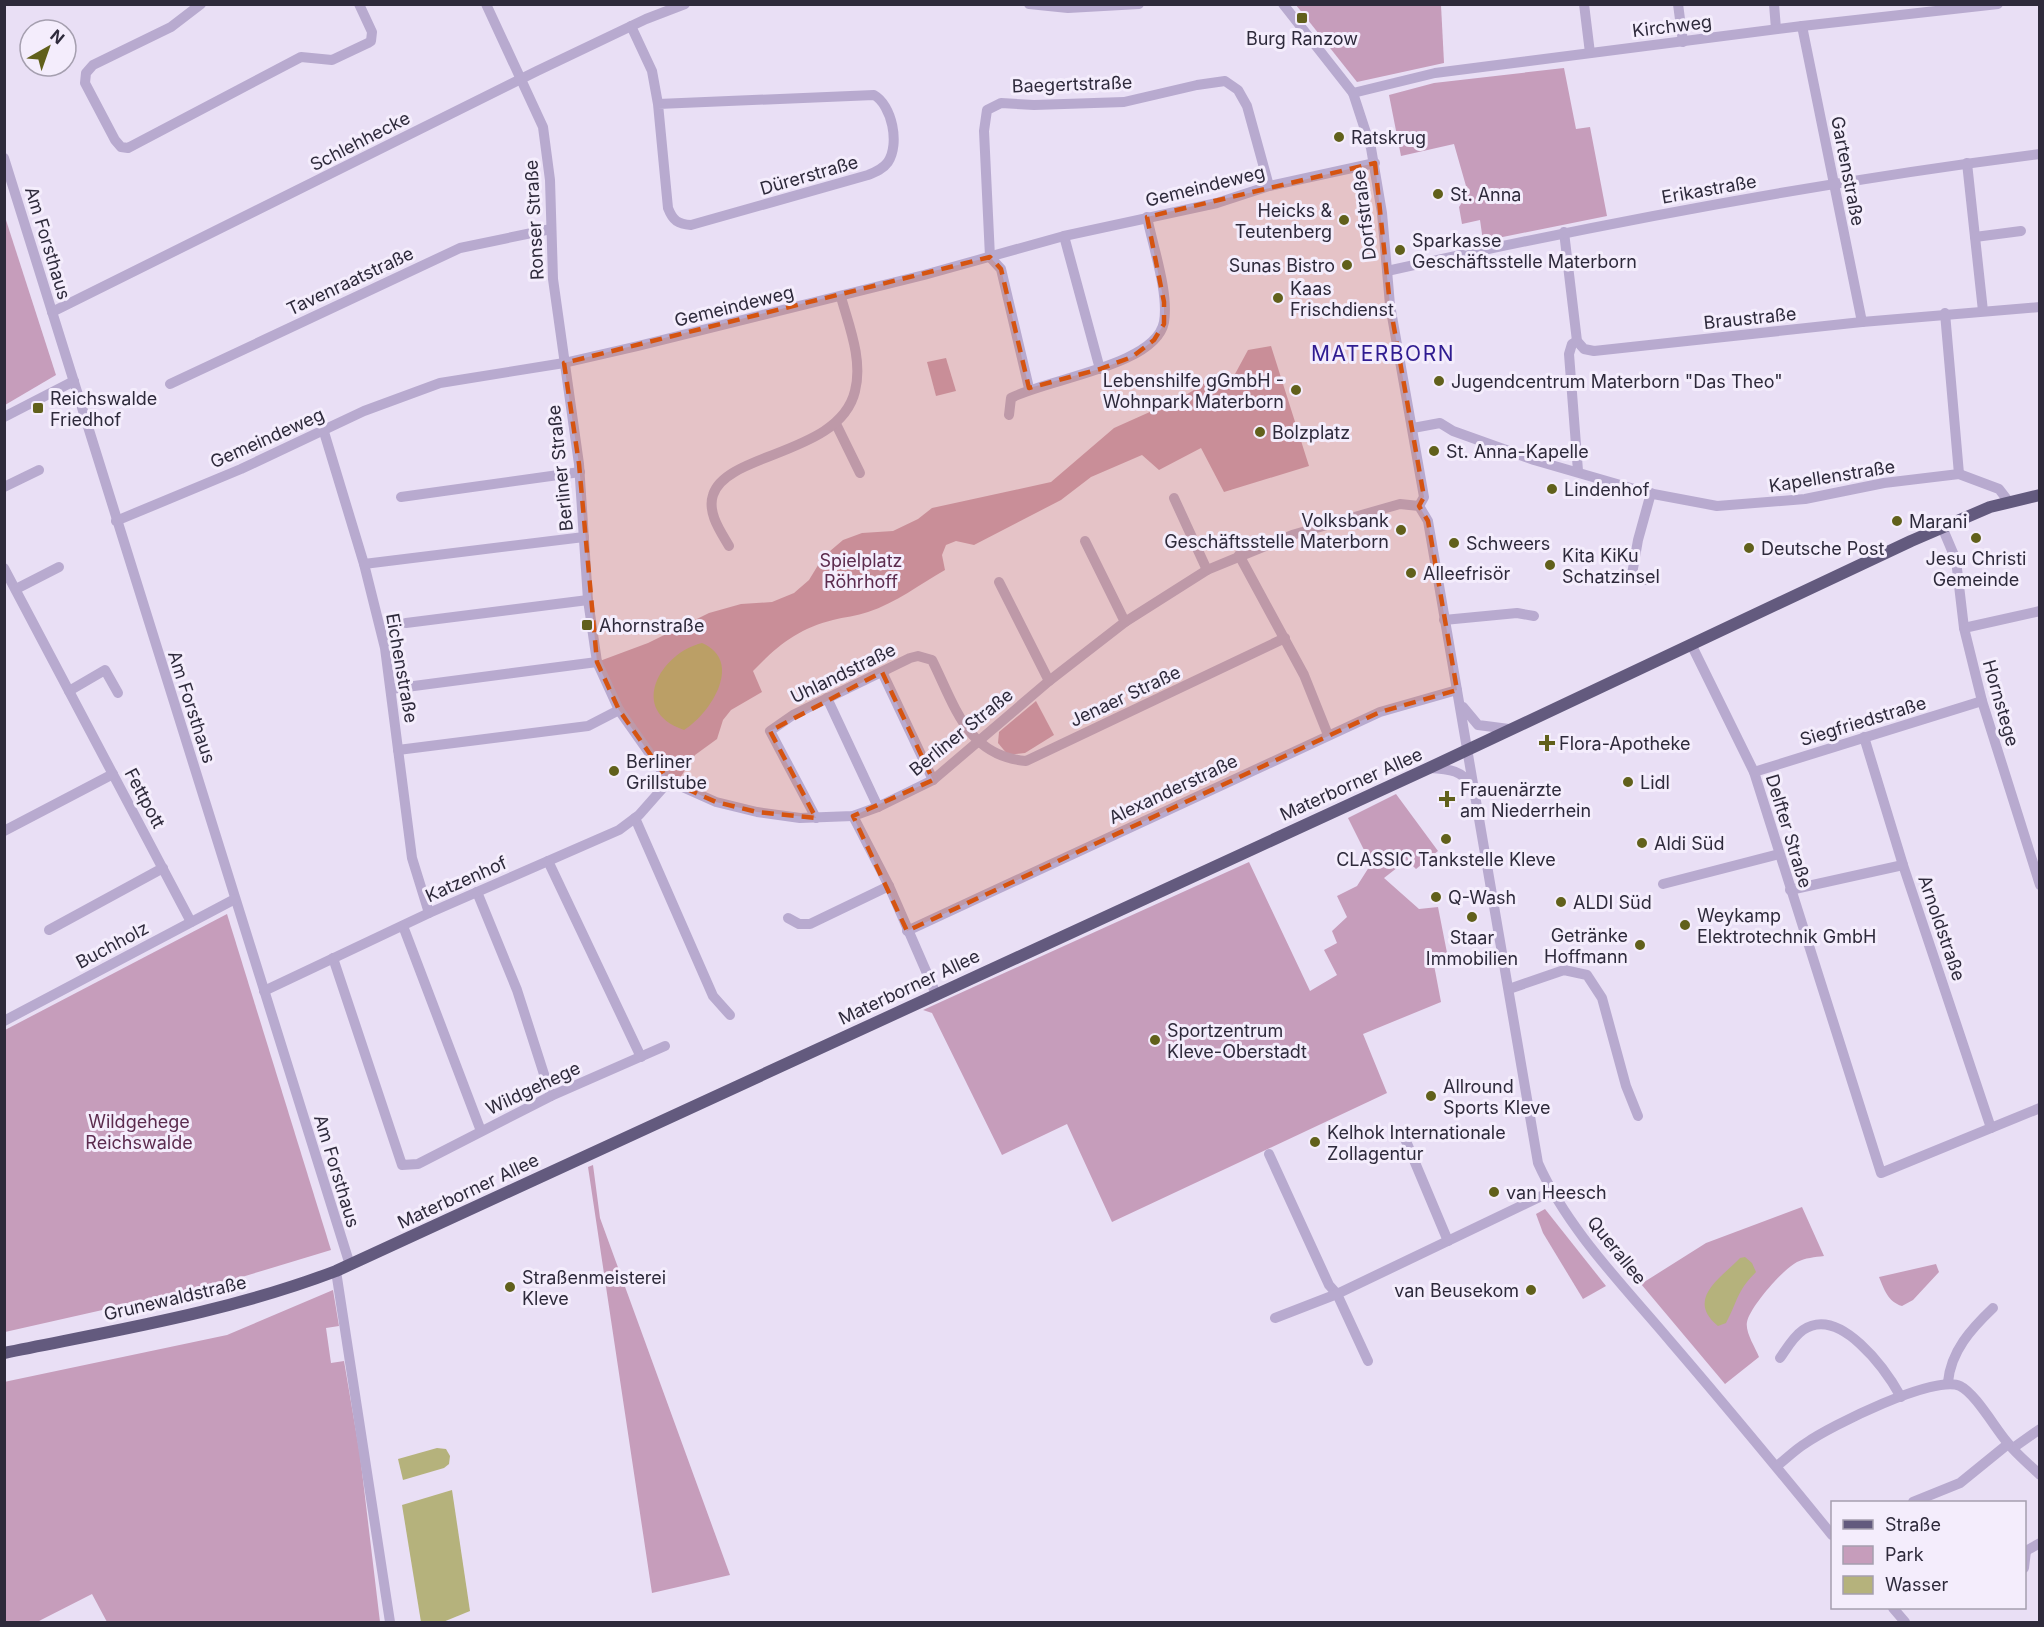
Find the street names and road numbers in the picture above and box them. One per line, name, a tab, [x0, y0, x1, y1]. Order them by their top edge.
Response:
street label: Kirchweg	[1631, 11, 1713, 41]
street label: Baegertstraße	[1011, 71, 1133, 97]
street label: Schlehhecke	[307, 107, 413, 175]
street label: Gartenstraße	[1827, 114, 1869, 228]
street label: Dürerstraße	[757, 151, 861, 199]
street label: Ronser Straße	[520, 159, 548, 281]
street label: Gemeindeweg	[1143, 161, 1267, 211]
street label: Dorfstraße	[1348, 169, 1380, 261]
street label: Erikastraße	[1660, 170, 1758, 208]
street label: Am Forsthaus	[21, 184, 75, 302]
street label: Tavenraatstraße	[283, 242, 417, 320]
street label: Gemeindeweg	[672, 281, 796, 331]
street label: Braustraße	[1703, 303, 1797, 333]
street label: Gemeindeweg	[207, 404, 327, 472]
street label: Berliner Straße	[543, 404, 577, 532]
street label: Kapellenstraße	[1767, 456, 1897, 496]
street label: Eichenstraße	[382, 611, 422, 725]
street label: Uhlandstraße	[787, 639, 899, 707]
street label: Am Forsthaus	[164, 648, 220, 766]
street label: Hornstege	[1979, 657, 2023, 749]
street label: Jenaer Straße	[1066, 661, 1184, 731]
street label: Berliner Straße	[905, 684, 1017, 780]
street label: Siegfriedstraße	[1797, 692, 1929, 750]
street label: Materborner Allee	[1277, 743, 1425, 825]
street label: Alexanderstraße	[1105, 750, 1241, 828]
street label: Fettpott	[120, 764, 170, 832]
street label: Delfter Straße	[1762, 772, 1816, 890]
street label: Katzenhof	[422, 852, 510, 906]
street label: Arnoldstraße	[1914, 873, 1970, 983]
street label: Buchholz	[72, 917, 152, 973]
street label: Materborner Allee	[835, 945, 983, 1029]
street label: Wildgehege	[482, 1057, 584, 1119]
street label: Am Forsthaus	[310, 1112, 364, 1230]
street label: Materborner Allee	[394, 1149, 542, 1233]
street label: Querallee	[1583, 1212, 1651, 1288]
street label: Grunewaldstraße	[102, 1271, 248, 1325]

